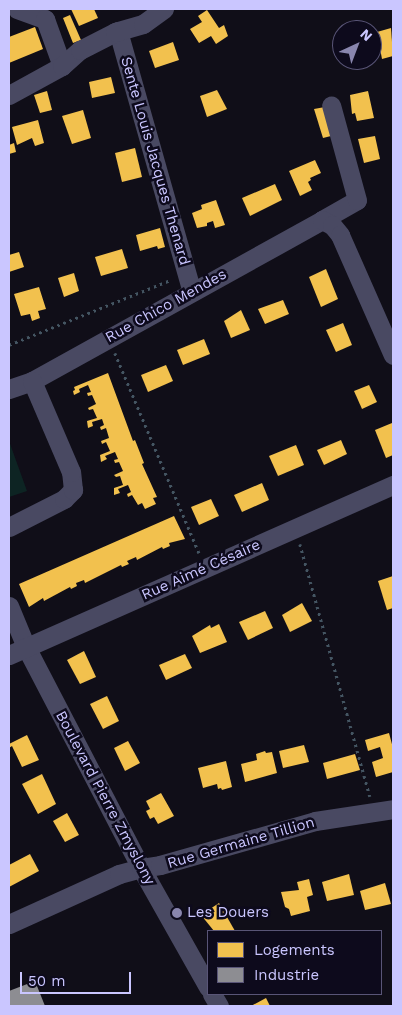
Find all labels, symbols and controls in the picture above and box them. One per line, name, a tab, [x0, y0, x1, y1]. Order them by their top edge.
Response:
north arrow	[332, 20, 382, 70]
text: N	[357, 25, 376, 44]
street label: Sente Louis Jacques Thenard	[116, 54, 194, 268]
street label: Rue Chico Mendes	[102, 265, 230, 347]
street label: Rue Aimé Césaire	[139, 536, 263, 604]
street label: Boulevard Pierre Zmyslony	[51, 708, 159, 888]
street label: Rue Germaine Tillion	[165, 813, 317, 873]
place label: Les Douers	[187, 904, 269, 922]
marker: Les Douers	[171, 907, 183, 919]
legend	[207, 930, 382, 995]
text: Logements	[254, 941, 335, 959]
scale bar	[22, 962, 134, 994]
text: Industrie	[254, 966, 319, 984]
text: 50 m	[28, 972, 65, 990]

